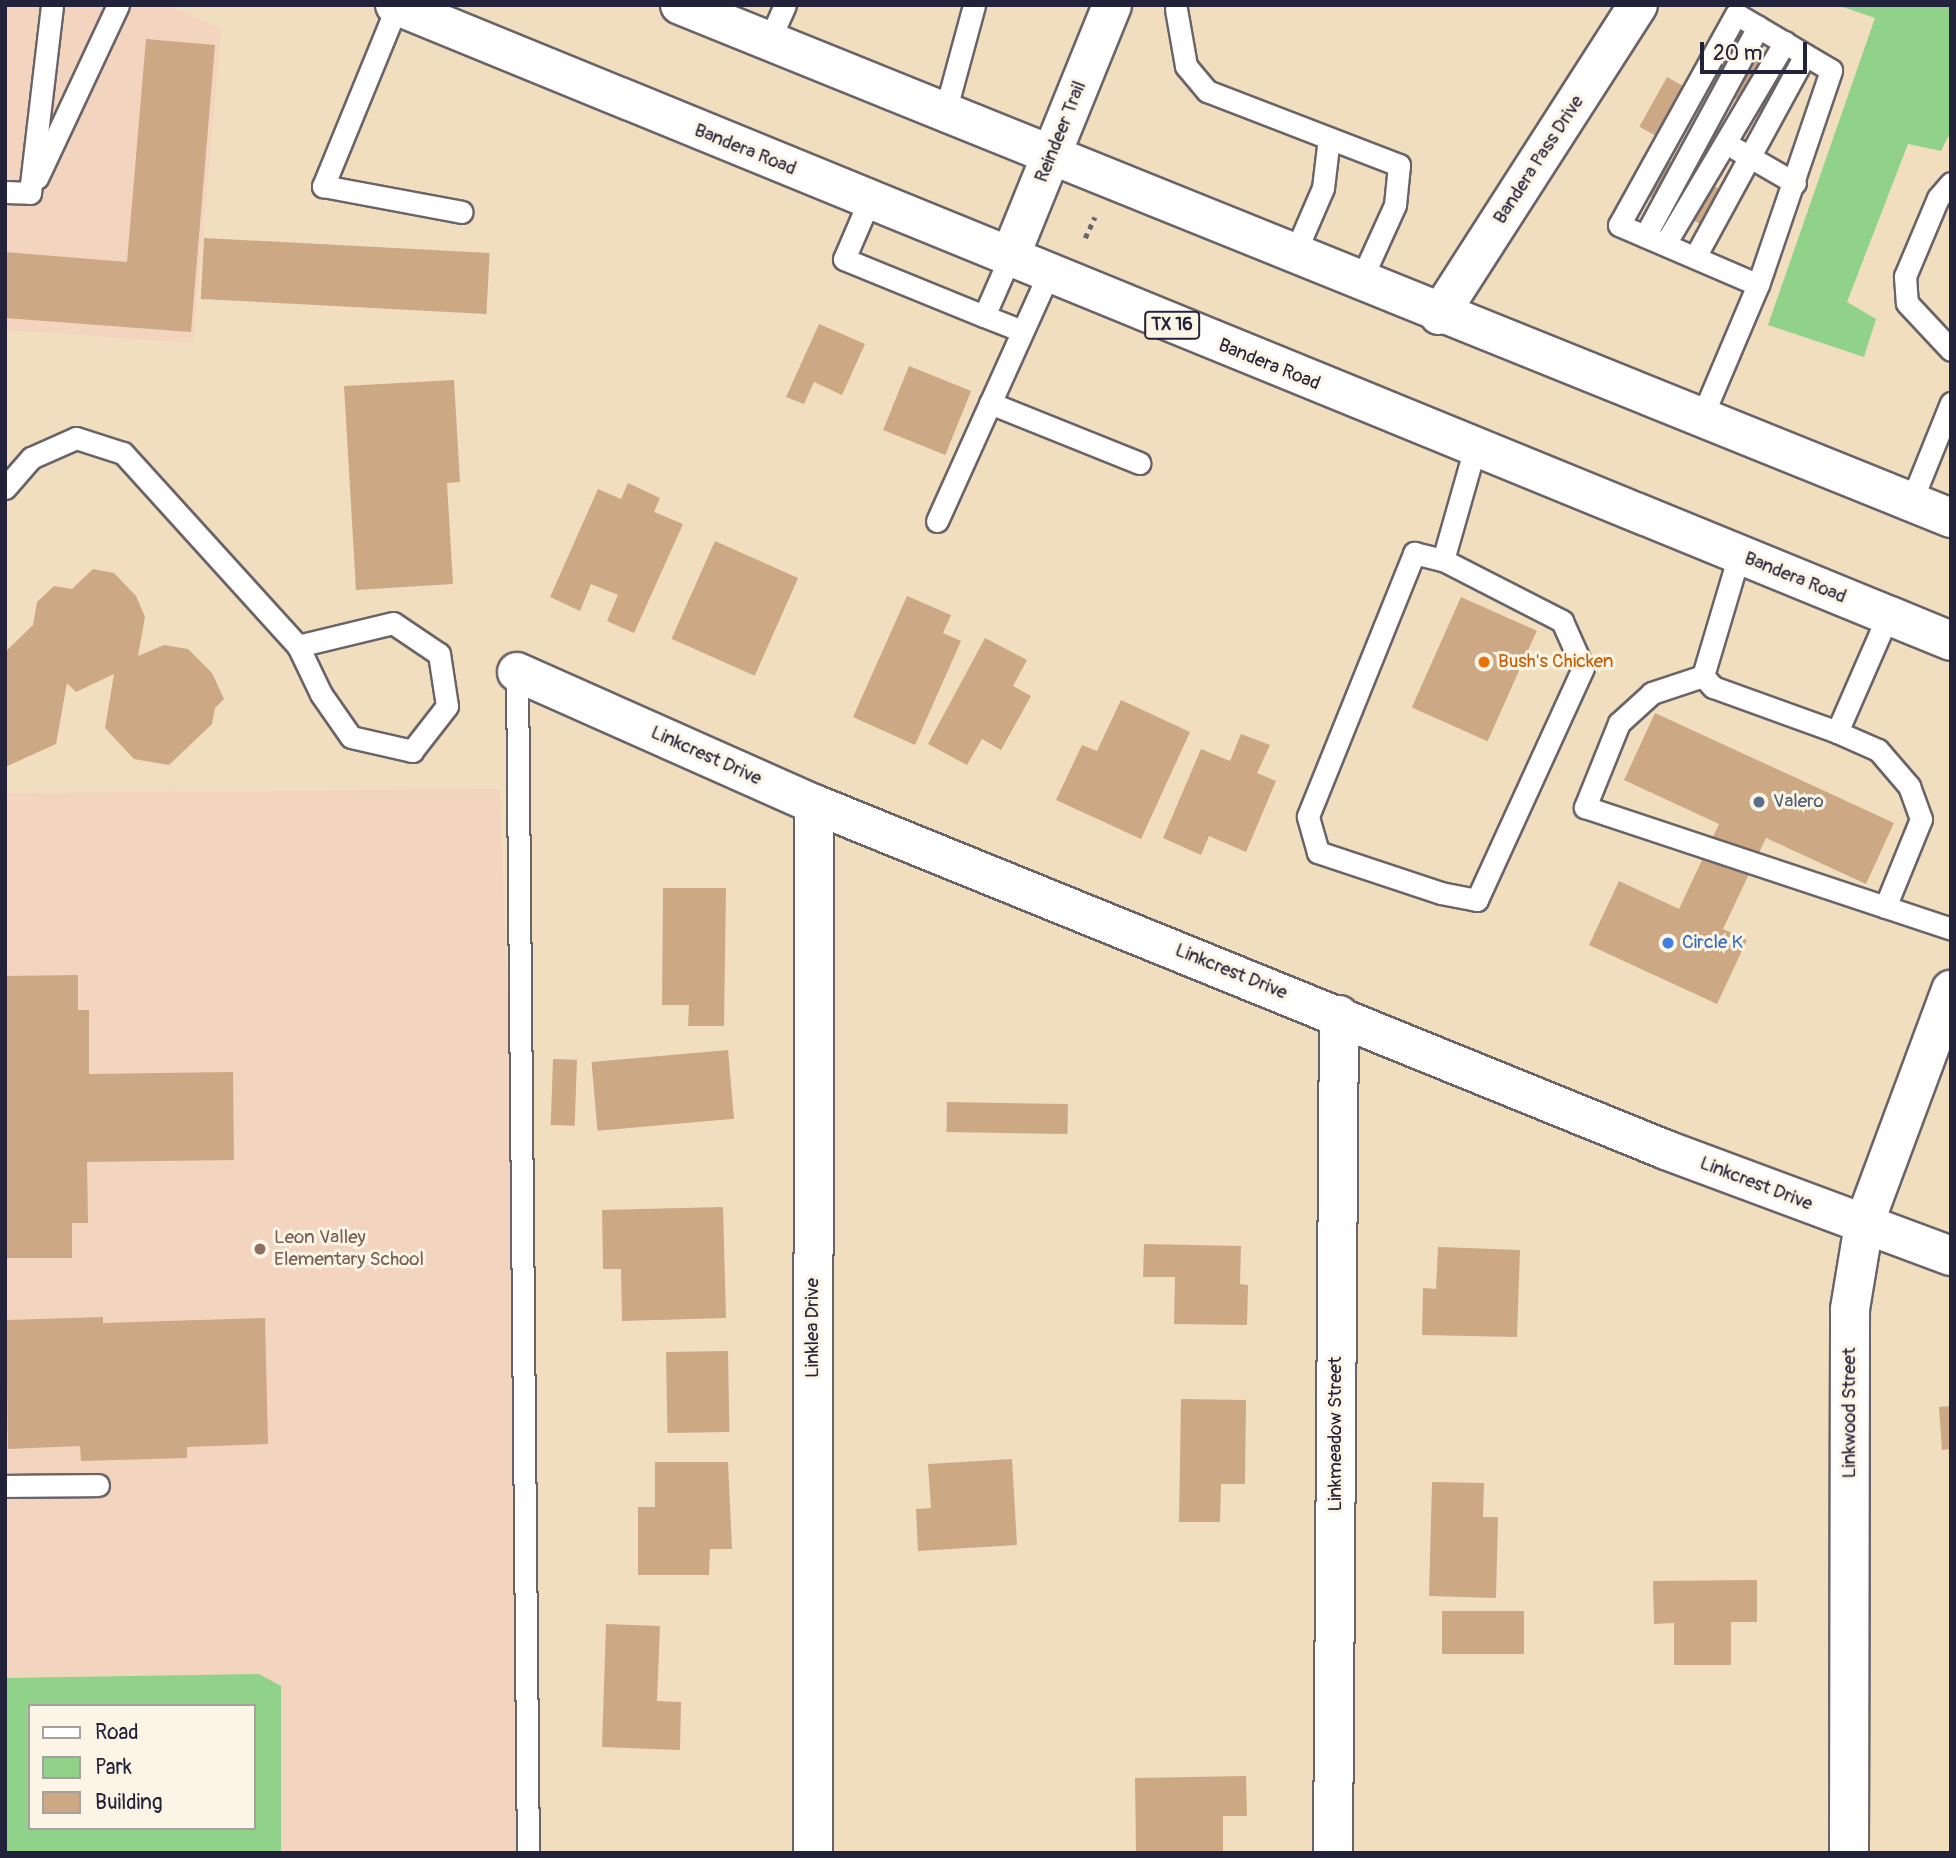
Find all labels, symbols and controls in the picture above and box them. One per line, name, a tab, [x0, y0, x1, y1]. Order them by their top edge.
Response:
scale bar	[1704, 28, 1811, 72]
text: 20 m	[1713, 40, 1762, 67]
street label: Reindeer Trail	[1030, 78, 1092, 186]
street label: Bandera Pass Drive	[1489, 91, 1589, 229]
street label: Bandera Road	[691, 119, 799, 181]
road number: TX 16	[1144, 310, 1200, 340]
street label: Bandera Road	[1215, 334, 1323, 396]
street label: Bandera Road	[1741, 547, 1849, 609]
place label: Bush's Chicken	[1498, 651, 1614, 673]
marker: Bush's Chicken	[1476, 654, 1492, 670]
street label: Linkcrest Drive	[647, 721, 765, 791]
place label: Valero	[1773, 791, 1824, 813]
marker: Valero	[1751, 794, 1767, 810]
place label: Circle K	[1682, 932, 1743, 954]
marker: Circle K	[1660, 935, 1676, 951]
street label: Linkcrest Drive	[1172, 939, 1290, 1005]
street label: Linkcrest Drive	[1696, 1152, 1816, 1216]
place label: Leon Valley Elementary School	[274, 1227, 424, 1271]
marker: Leon Valley Elementary School	[252, 1241, 268, 1257]
street label: Linklea Drive	[802, 1278, 824, 1378]
street label: Linkwood Street	[1839, 1348, 1861, 1478]
street label: Linkmeadow Street	[1325, 1356, 1347, 1512]
legend	[28, 1704, 256, 1830]
text: Road	[95, 1719, 139, 1746]
text: Park	[95, 1754, 132, 1781]
text: Building	[95, 1789, 162, 1816]

